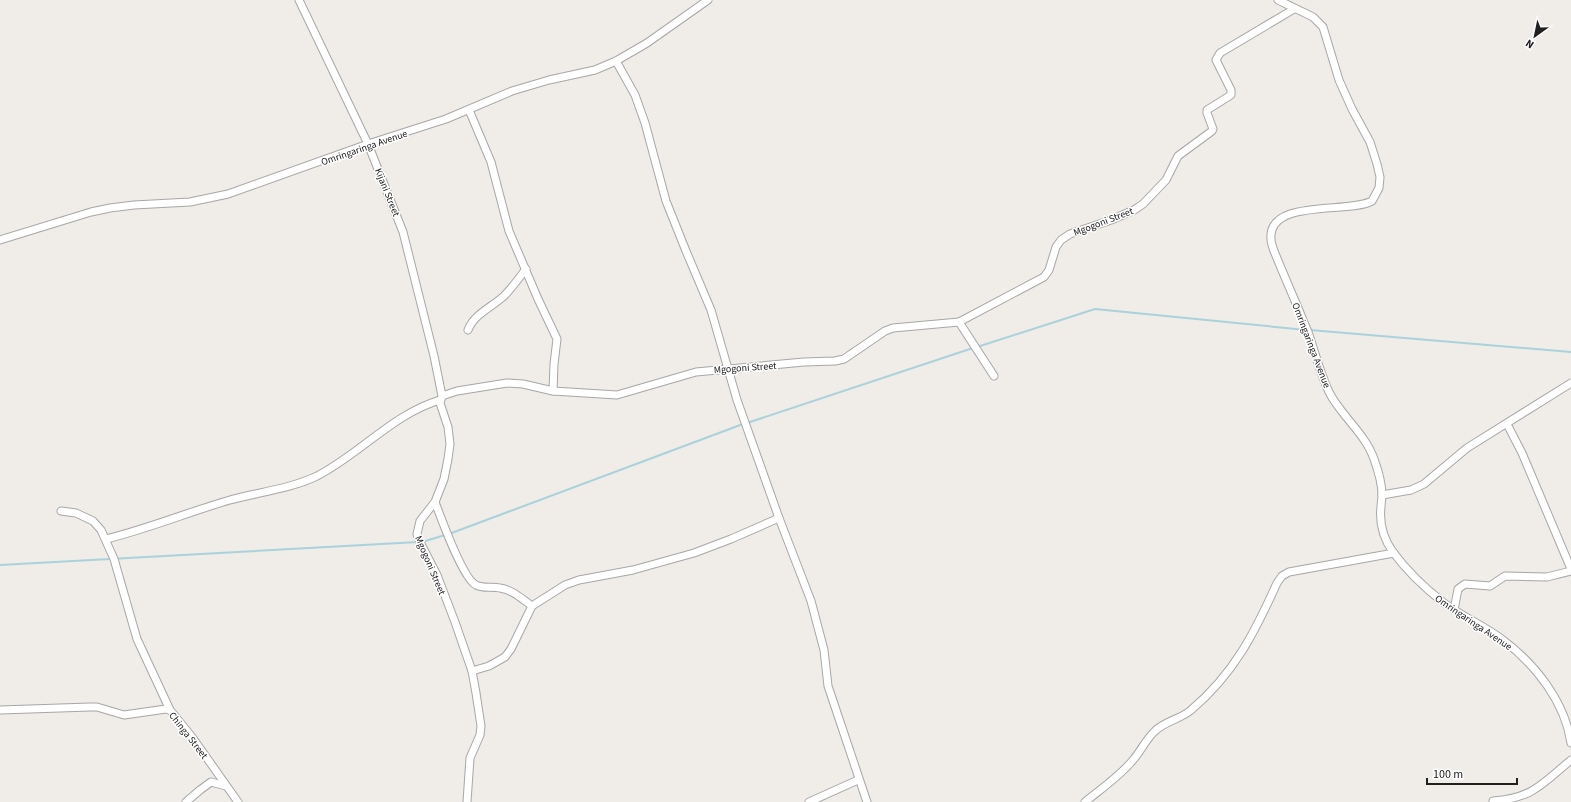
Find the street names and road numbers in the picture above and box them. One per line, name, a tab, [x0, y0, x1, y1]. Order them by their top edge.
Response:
street label: Omringaringa Avenue	[319, 127, 409, 169]
street label: Kijani Street	[371, 166, 403, 219]
street label: Mgogoni Street	[1071, 204, 1136, 240]
street label: Omringaringa Avenue	[1288, 301, 1334, 390]
street label: Mgogoni Street	[713, 359, 778, 377]
street label: Mgogoni Street	[411, 534, 449, 598]
street label: Omringaringa Avenue	[1432, 592, 1515, 654]
street label: Chinga Street	[165, 709, 211, 762]

